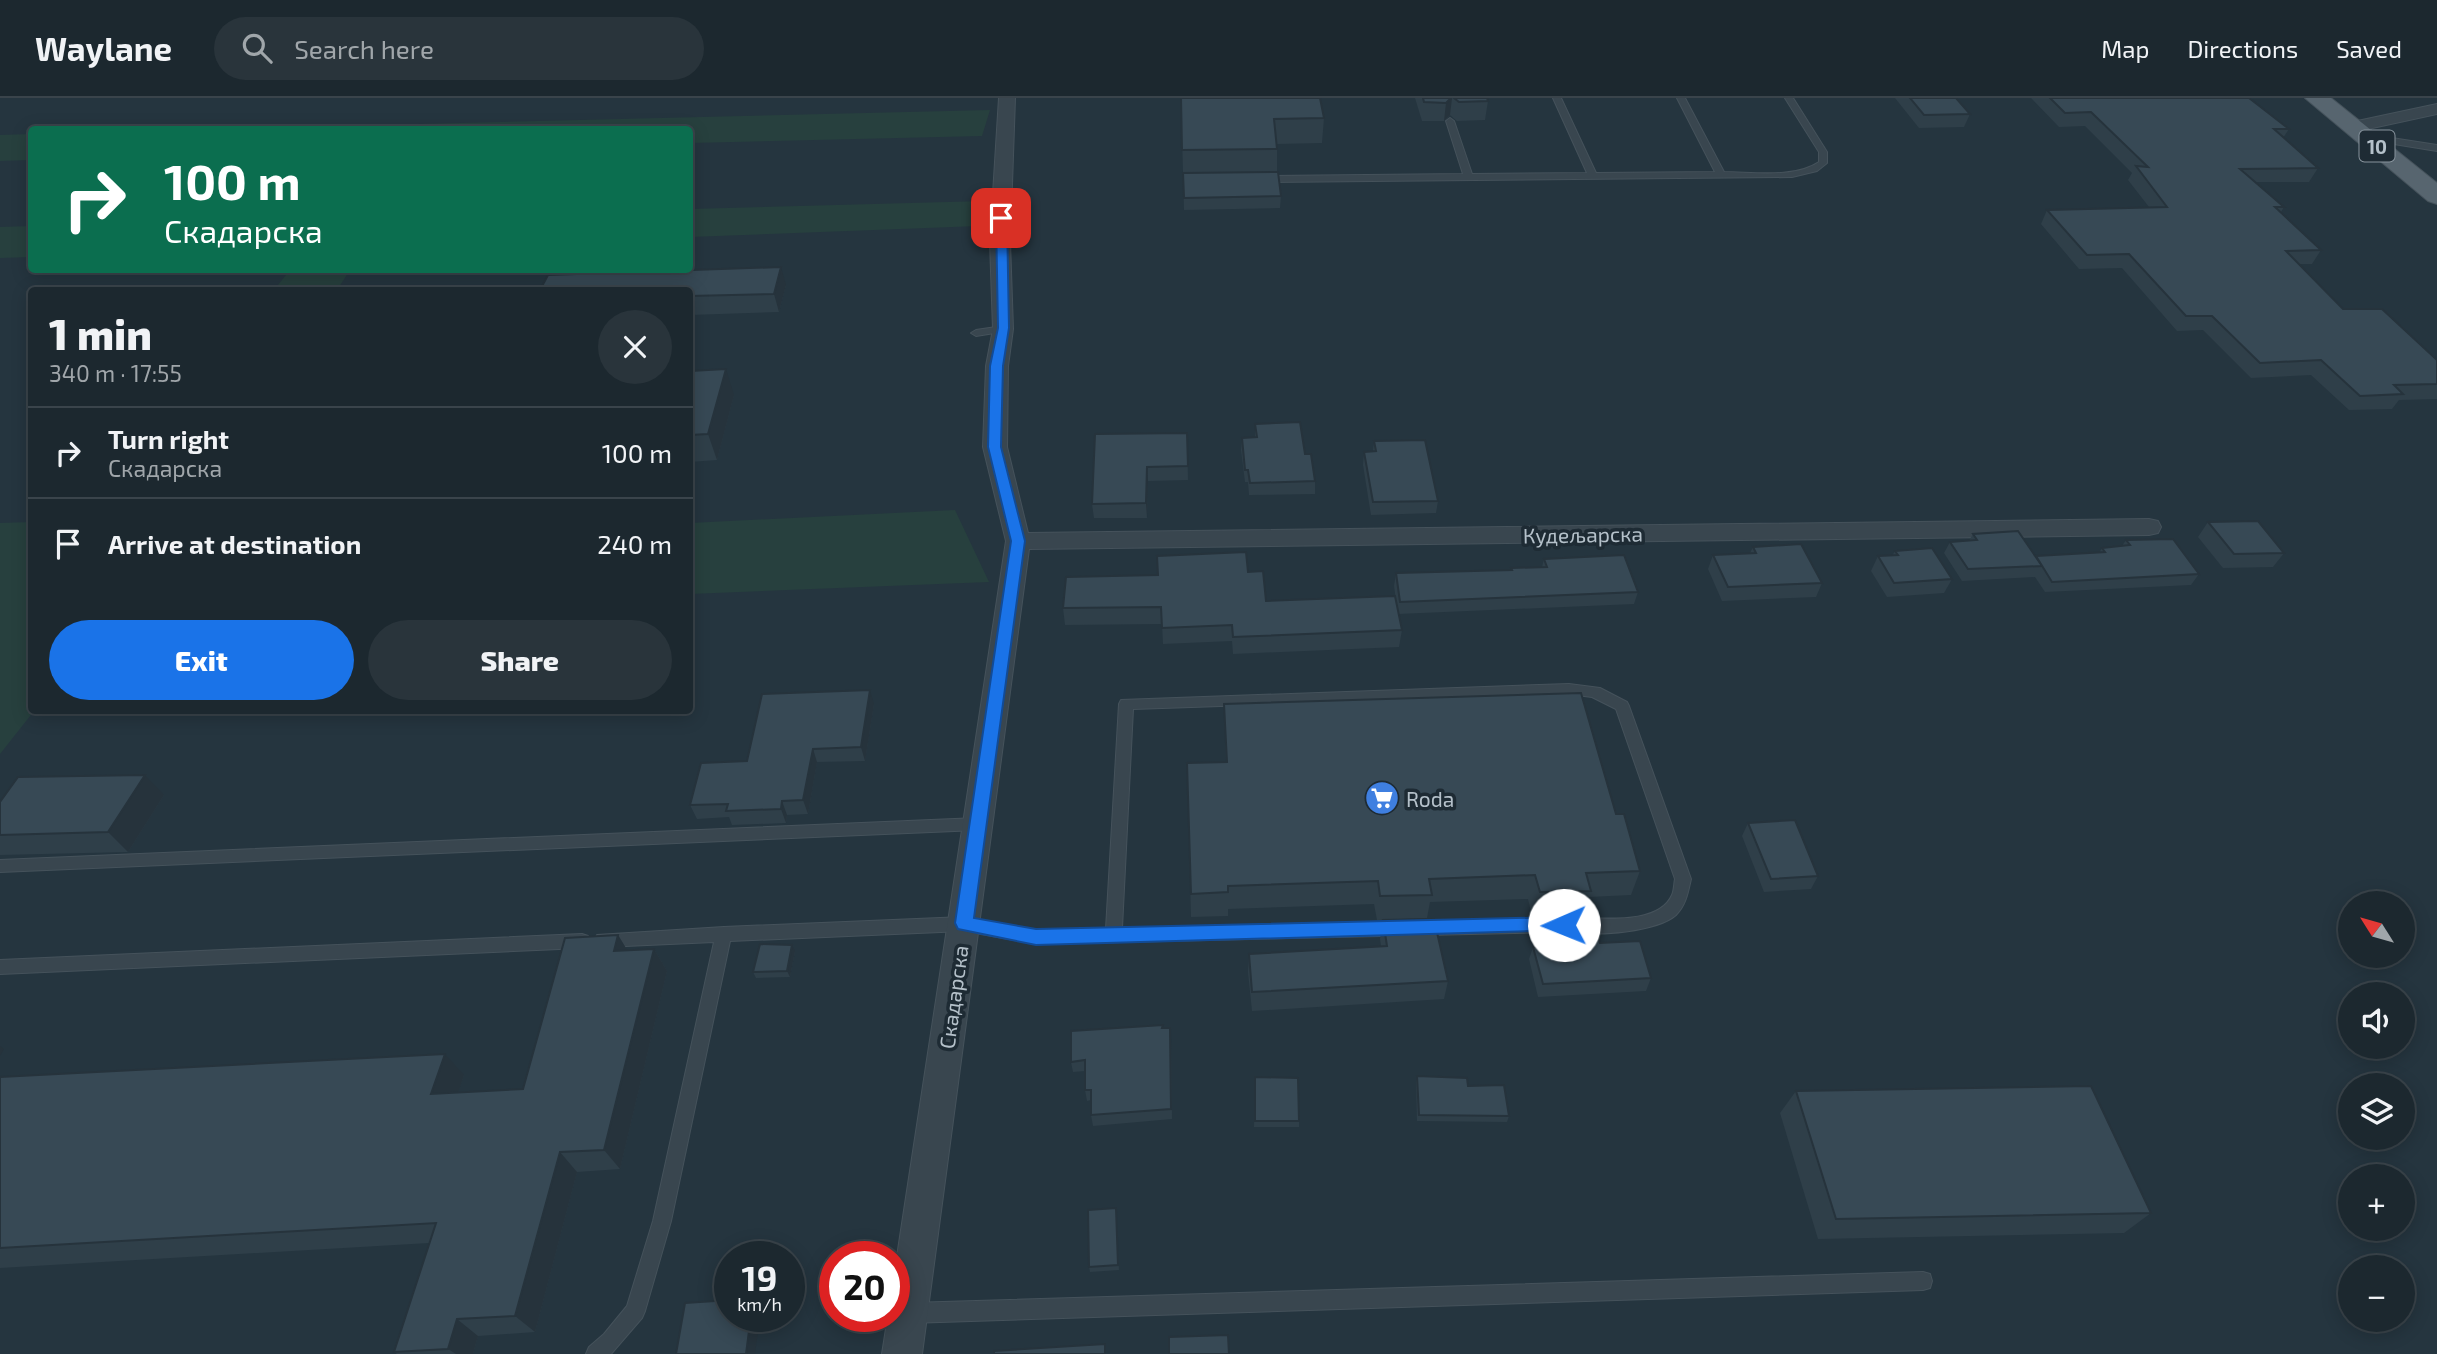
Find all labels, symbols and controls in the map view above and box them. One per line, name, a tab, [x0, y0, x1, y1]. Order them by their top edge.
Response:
search box	[214, 17, 704, 80]
text: Waylane	[35, 28, 172, 68]
icon: search	[238, 29, 276, 67]
text: Search here	[294, 33, 434, 64]
text: Map	[2101, 34, 2149, 63]
text: Directions	[2187, 34, 2298, 63]
text: Saved	[2336, 34, 2402, 63]
road number: 10	[2360, 130, 2394, 162]
text: 100 m	[164, 151, 301, 210]
icon: right	[49, 154, 140, 245]
pin	[971, 188, 1031, 248]
icon: arrive	[982, 199, 1020, 237]
text: Скадарска	[164, 211, 323, 249]
text: 1 min	[49, 308, 152, 358]
button: close	[598, 310, 672, 384]
text: 340 m · 17:55	[49, 359, 182, 387]
text: Turn right	[108, 423, 229, 454]
icon: right	[49, 434, 87, 472]
text: 100 m	[602, 437, 672, 468]
text: Скадарска	[108, 454, 222, 482]
street label: Кудељарска	[1523, 520, 1643, 549]
icon: arrive	[49, 525, 87, 563]
text: Arrive at destination	[108, 528, 361, 559]
text: 240 m	[597, 528, 672, 559]
button: Exit	[49, 620, 354, 700]
button: Share	[368, 620, 672, 700]
supermarket icon: Roda	[1363, 779, 1401, 817]
place label: Roda	[1406, 786, 1454, 811]
position arrow	[1527, 888, 1601, 962]
north arrow	[2338, 891, 2415, 968]
map controls	[2338, 891, 2415, 1332]
street label: Скадарска	[933, 944, 973, 1050]
button: sound	[2338, 982, 2415, 1059]
button: layers	[2338, 1073, 2415, 1150]
button: +	[2338, 1164, 2415, 1241]
speed limit sign: 20	[819, 1241, 910, 1332]
button: −	[2338, 1255, 2415, 1332]
text: 19	[742, 1256, 777, 1298]
text: km/h	[737, 1293, 782, 1315]

